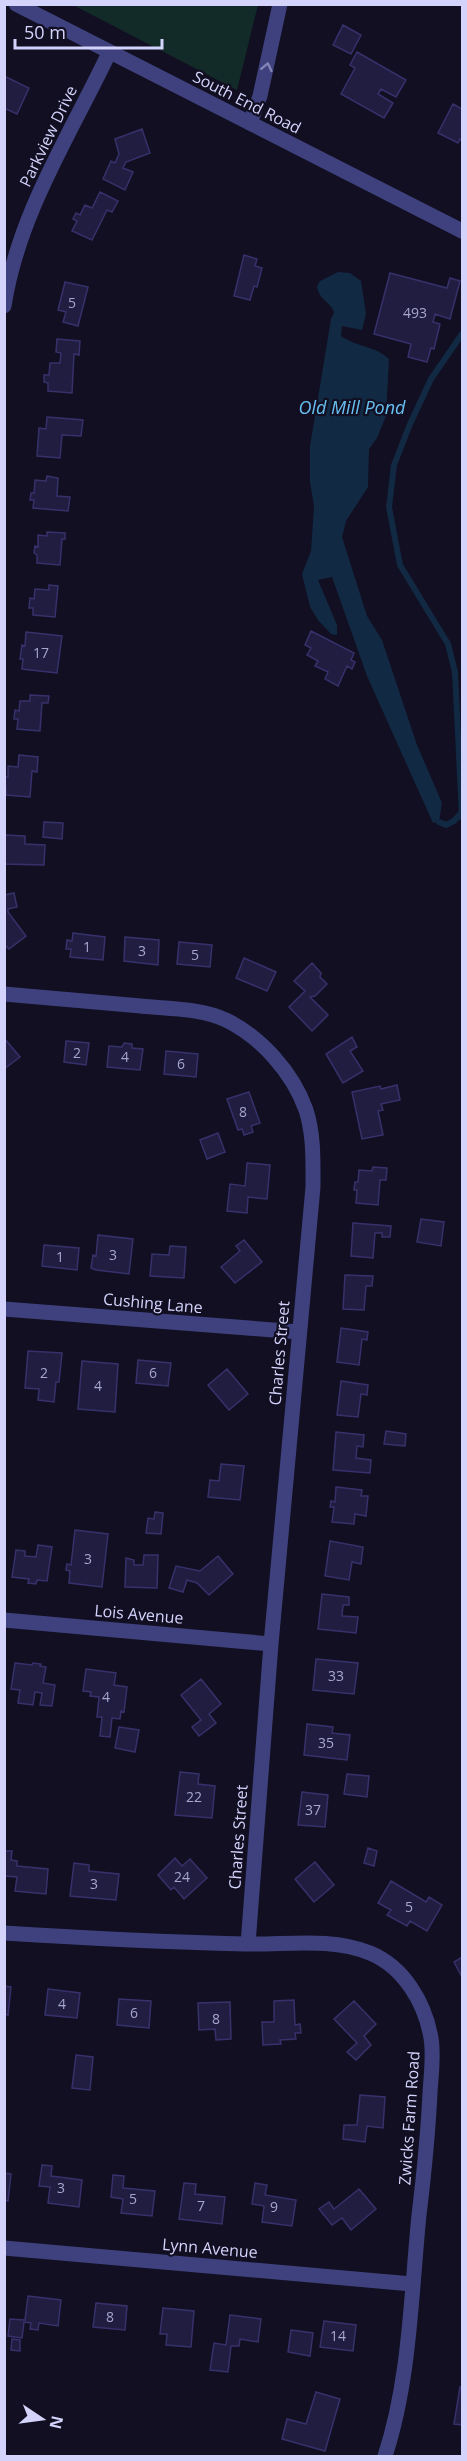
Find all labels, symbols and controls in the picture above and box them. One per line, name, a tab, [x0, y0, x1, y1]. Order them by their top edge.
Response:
scale bar	[15, 12, 162, 50]
text: 50 m	[24, 20, 66, 44]
one-way arrow	[259, 63, 272, 73]
street label: South End Road	[189, 65, 305, 139]
street label: Parkview Drive	[14, 82, 82, 190]
house number: 5	[68, 293, 76, 312]
house number: 493	[403, 303, 427, 322]
water label: Old Mill Pond	[298, 395, 406, 419]
house number: 17	[33, 643, 49, 662]
house number: 1	[83, 937, 91, 956]
house number: 3	[138, 941, 146, 960]
house number: 5	[191, 945, 199, 964]
house number: 2	[73, 1043, 81, 1062]
house number: 4	[121, 1047, 129, 1066]
house number: 6	[177, 1054, 185, 1073]
house number: 8	[239, 1102, 247, 1121]
house number: 3	[109, 1245, 117, 1264]
house number: 1	[56, 1247, 64, 1266]
street label: Cushing Lane	[102, 1288, 204, 1318]
street label: Charles Street	[263, 1300, 295, 1406]
house number: 2	[40, 1363, 48, 1382]
house number: 6	[149, 1363, 157, 1382]
house number: 4	[94, 1376, 102, 1395]
house number: 3	[84, 1549, 92, 1568]
street label: Lois Avenue	[93, 1599, 185, 1629]
house number: 33	[328, 1666, 344, 1685]
house number: 4	[102, 1687, 110, 1706]
house number: 35	[318, 1733, 334, 1752]
street label: Charles Street	[223, 1784, 253, 1890]
house number: 22	[186, 1787, 202, 1806]
house number: 37	[305, 1800, 321, 1819]
house number: 24	[174, 1867, 190, 1886]
house number: 3	[90, 1874, 98, 1893]
house number: 5	[405, 1897, 413, 1916]
house number: 4	[58, 1994, 66, 2013]
house number: 6	[130, 2003, 138, 2022]
house number: 8	[212, 2009, 220, 2028]
street label: Zwicks Farm Road	[393, 2050, 425, 2186]
house number: 3	[57, 2178, 65, 2197]
house number: 5	[129, 2189, 137, 2208]
house number: 7	[197, 2196, 205, 2215]
house number: 9	[270, 2197, 278, 2216]
street label: Lynn Avenue	[161, 2233, 259, 2263]
house number: 8	[106, 2307, 114, 2326]
house number: 14	[330, 2326, 346, 2345]
north arrow	[12, 2389, 72, 2449]
text: N	[44, 2414, 69, 2431]

